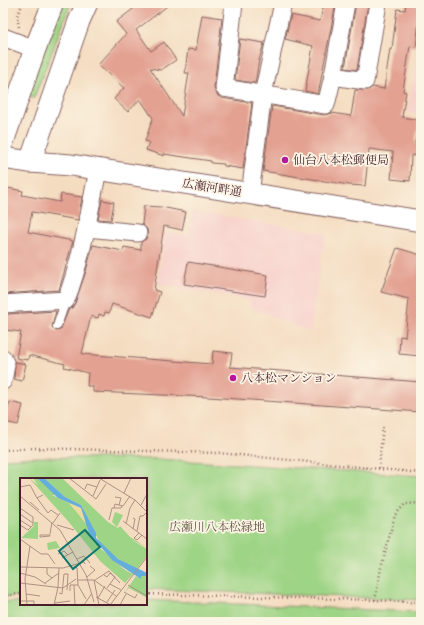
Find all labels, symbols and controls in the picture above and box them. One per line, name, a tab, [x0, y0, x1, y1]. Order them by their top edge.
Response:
place label: 仙台八本松郵便局	[293, 153, 389, 168]
marker: 仙台八本松郵便局	[280, 155, 290, 165]
street label: 広瀬河畔通	[181, 176, 243, 200]
place label: 八本松マンション	[241, 371, 336, 386]
marker: 八本松マンション	[228, 373, 238, 383]
inset map	[20, 478, 147, 605]
park label: 広瀬川八本松緑地	[169, 520, 265, 535]

